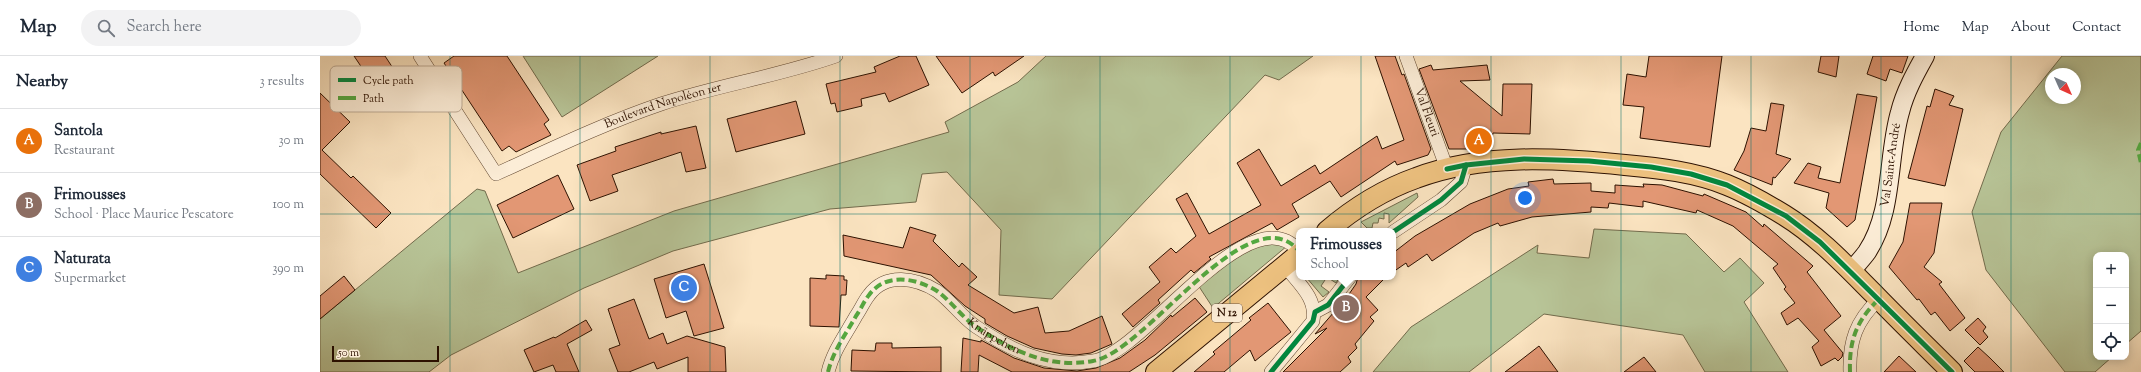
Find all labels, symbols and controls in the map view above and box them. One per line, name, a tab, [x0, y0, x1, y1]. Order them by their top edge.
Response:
search box	[81, 10, 361, 46]
text: Map	[20, 14, 57, 41]
icon: search	[95, 17, 117, 39]
text: Search here	[127, 17, 202, 38]
text: Home	[1903, 18, 1940, 38]
text: Map	[1962, 18, 1989, 38]
text: About	[2011, 18, 2050, 38]
text: Contact	[2072, 18, 2121, 38]
legend	[330, 66, 462, 112]
north arrow	[2045, 68, 2081, 104]
text: Nearby	[16, 70, 68, 94]
text: 3 results	[259, 73, 304, 91]
text: Cycle path	[363, 73, 414, 89]
street label: Boulevard Napoléon 1er	[602, 78, 724, 134]
street label: Val Fleuri	[1409, 85, 1444, 140]
text: Path	[363, 91, 385, 107]
text: Santola	[54, 121, 103, 142]
street label: Val Saint-André	[1876, 121, 1906, 209]
pin: A	[1466, 126, 1492, 156]
text: A	[24, 132, 34, 150]
text: 30 m	[278, 132, 304, 150]
text: Restaurant	[54, 142, 115, 160]
text: Frimousses	[54, 185, 126, 206]
your location	[1515, 188, 1535, 208]
text: B	[25, 196, 33, 214]
text: 100 m	[272, 196, 304, 214]
text: School · Place Maurice Pescatore	[54, 206, 234, 224]
popup	[1296, 228, 1396, 280]
text: Frimousses	[1310, 235, 1382, 256]
text: Naturata	[54, 249, 111, 270]
map controls	[2093, 252, 2129, 360]
button: +	[2093, 252, 2129, 288]
text: School	[1310, 256, 1349, 274]
text: C	[24, 260, 34, 278]
text: 390 m	[272, 260, 304, 278]
text: Supermarket	[54, 270, 126, 288]
pin: C	[671, 273, 697, 303]
button: −	[2093, 288, 2129, 324]
pin: B	[1333, 293, 1359, 323]
road number: N 12	[1212, 304, 1242, 322]
street label: Knäppchen	[963, 314, 1023, 360]
button: locate	[2093, 324, 2129, 360]
scale bar	[332, 344, 439, 363]
text: 50 m	[338, 345, 359, 361]

